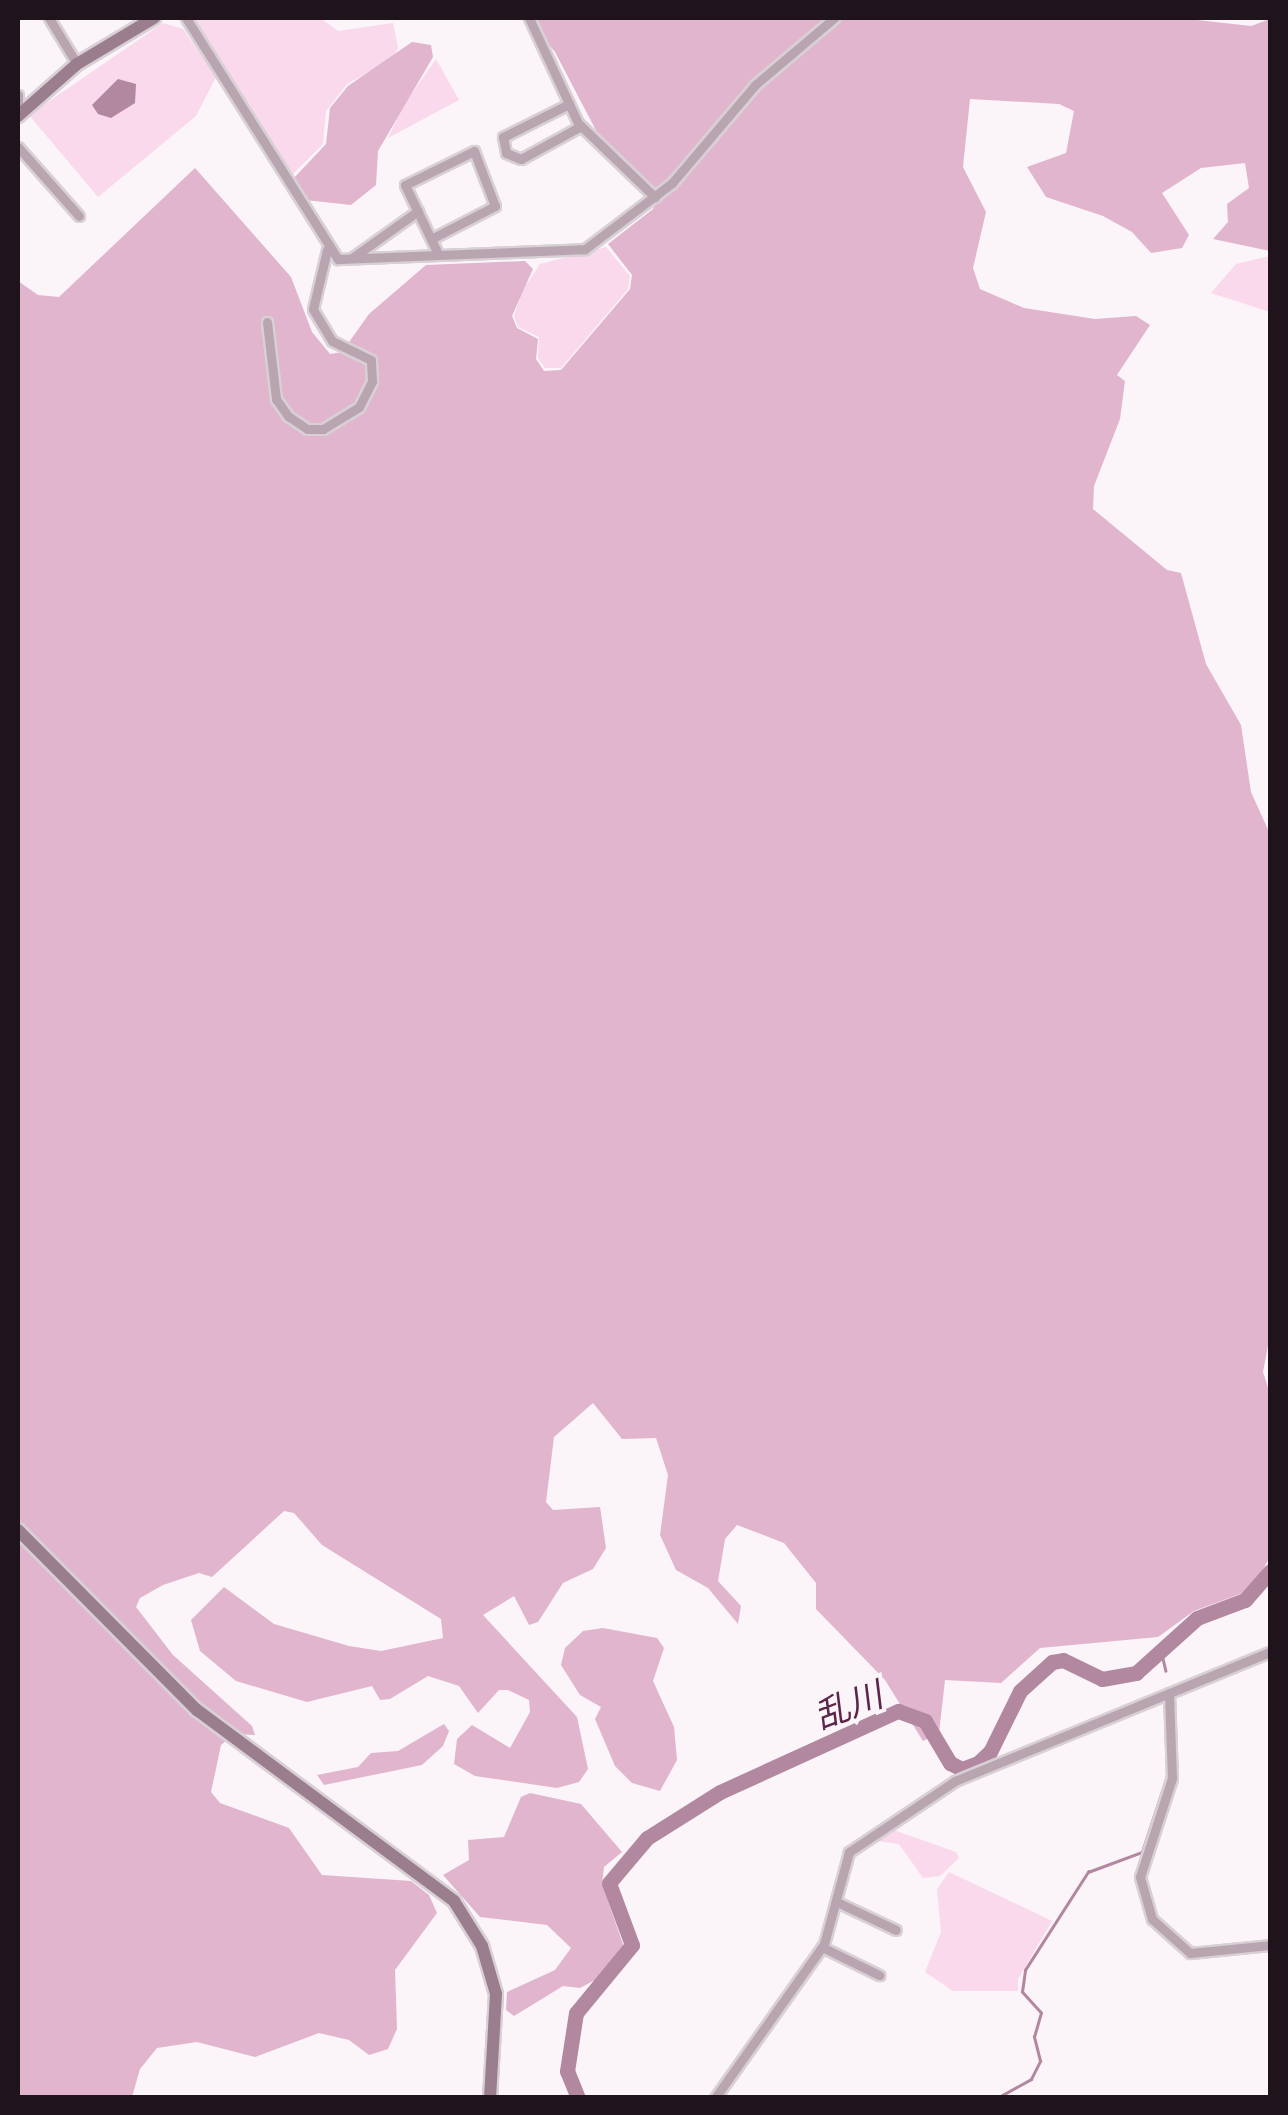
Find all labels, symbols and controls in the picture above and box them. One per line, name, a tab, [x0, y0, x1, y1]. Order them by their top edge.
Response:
water label: 乱川	[808, 1673, 888, 1737]

